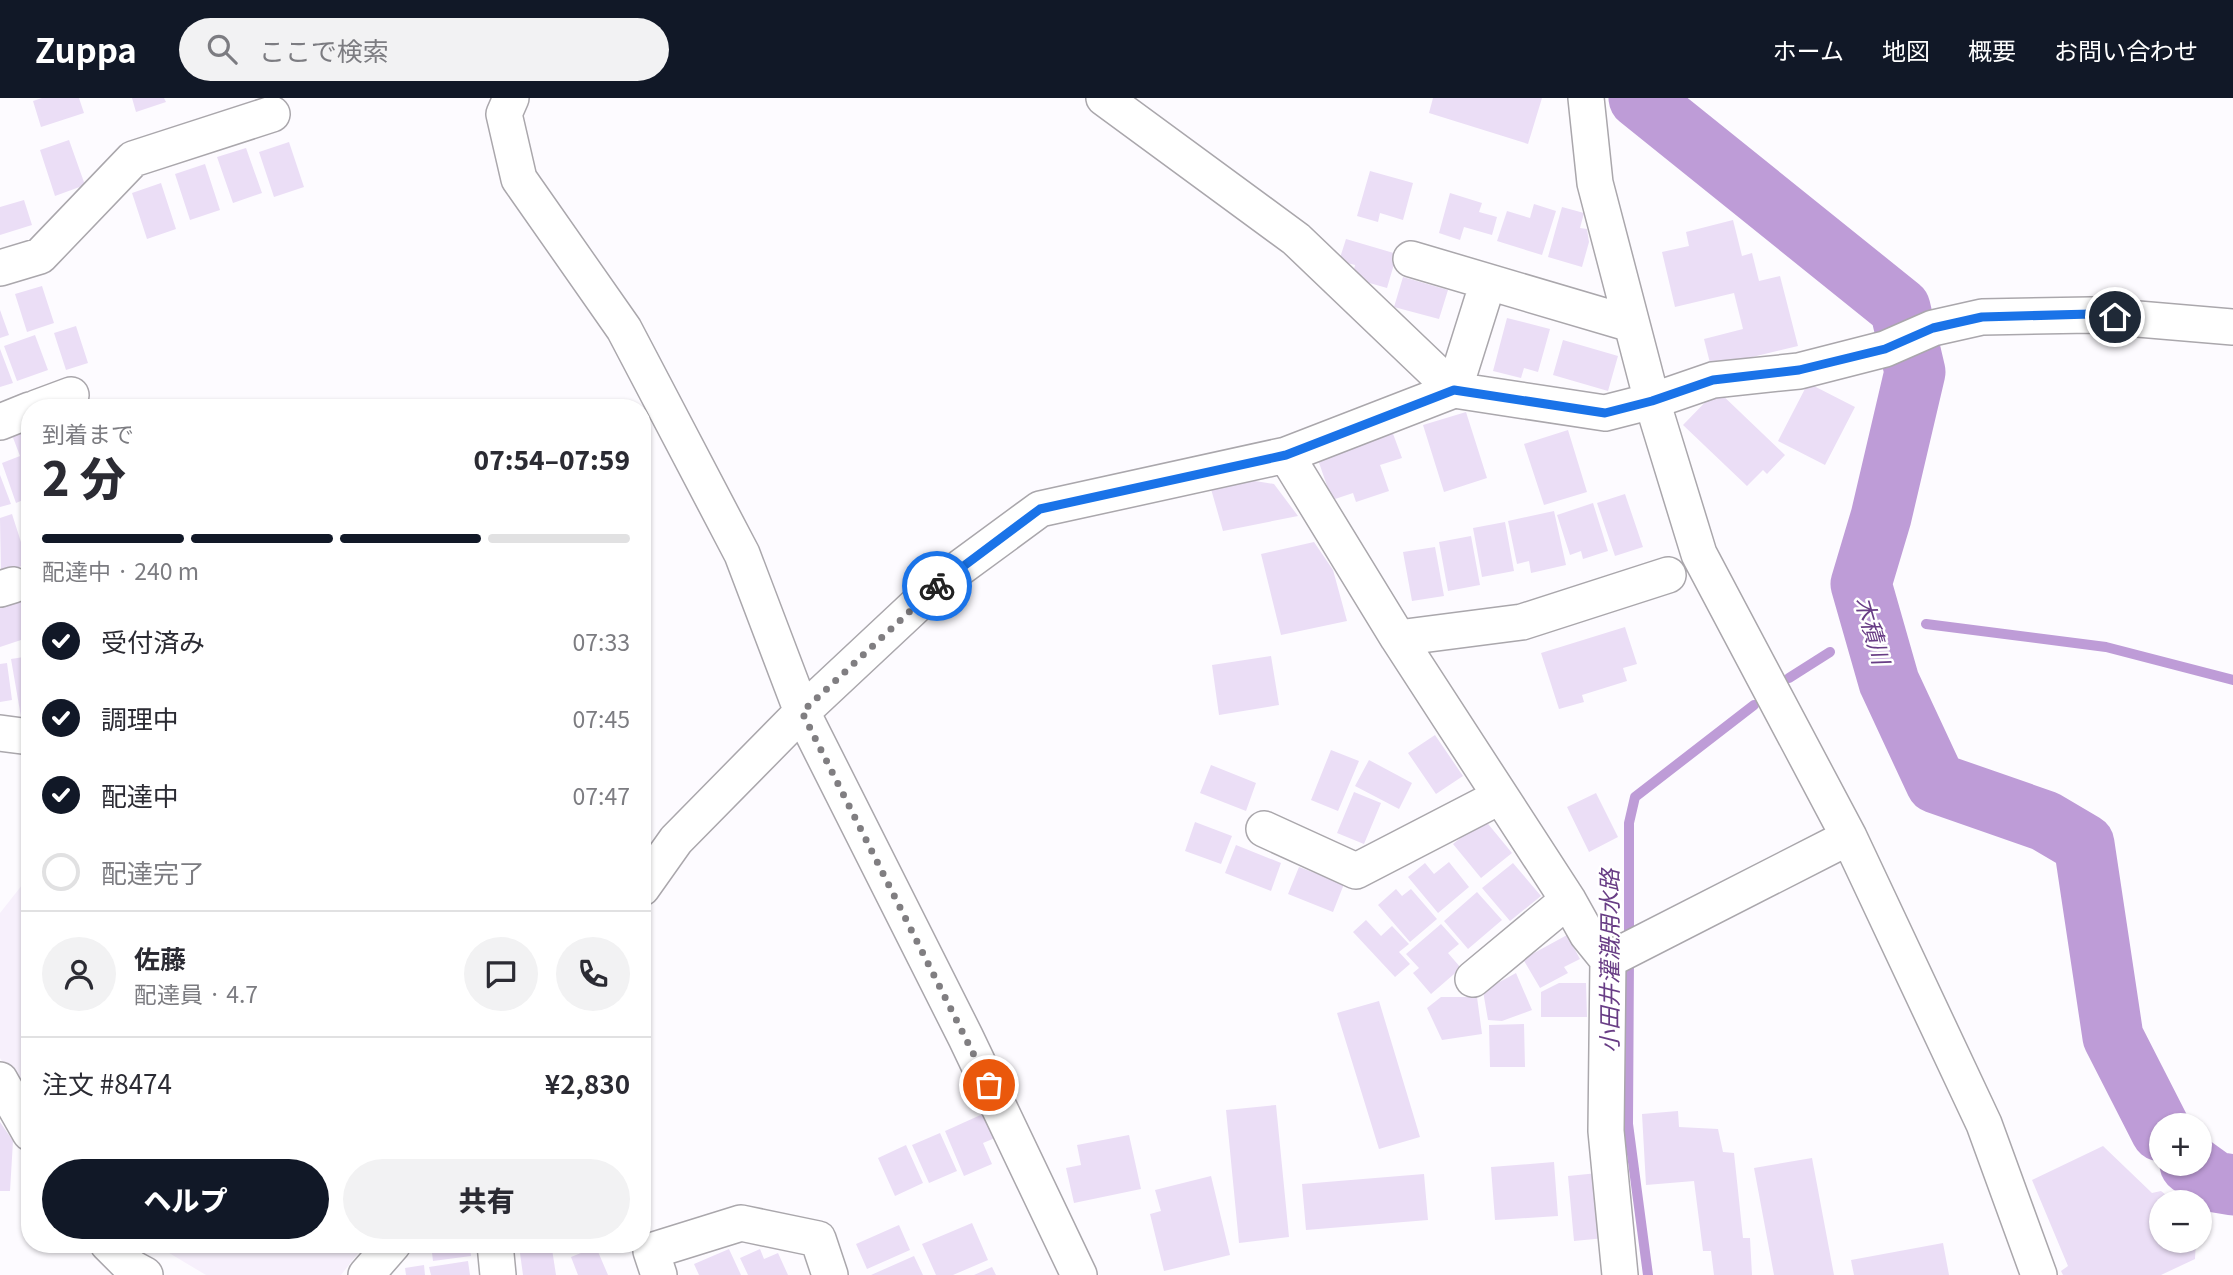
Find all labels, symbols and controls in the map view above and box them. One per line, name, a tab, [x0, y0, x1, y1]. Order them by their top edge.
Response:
search box	[179, 18, 669, 81]
text: Zuppa	[35, 25, 137, 73]
icon: search	[203, 30, 241, 68]
text: ここで検索	[259, 31, 389, 68]
text: ホーム	[1773, 32, 1844, 67]
text: 地図	[1882, 32, 1930, 67]
text: 概要	[1968, 32, 2016, 67]
text: お問い合わせ	[2054, 32, 2198, 67]
pin	[2085, 287, 2145, 347]
icon: home	[2096, 298, 2134, 336]
text: 到着まで	[42, 416, 134, 450]
text: 07:54–07:59	[474, 440, 630, 477]
text: 2 分	[42, 443, 126, 509]
courier	[902, 551, 972, 621]
text: 配達中 · 240 m	[42, 553, 199, 587]
icon: bike	[918, 567, 956, 605]
water label: 木積川	[1848, 592, 1901, 671]
icon: check	[42, 622, 80, 660]
text: 受付済み	[101, 622, 205, 659]
text: 07:33	[573, 624, 630, 658]
icon: check	[42, 699, 80, 737]
text: 調理中	[101, 699, 179, 736]
text: 07:45	[573, 701, 630, 735]
icon: check	[42, 776, 80, 814]
text: 配達中	[101, 776, 179, 813]
text: 07:47	[573, 778, 630, 812]
text: 配達完了	[101, 853, 205, 890]
water label: 小田井灌漑用水路	[1591, 867, 1625, 1053]
button: person	[42, 937, 116, 1011]
button: chat	[464, 937, 538, 1011]
button: phone	[556, 937, 630, 1011]
text: 佐藤	[134, 939, 186, 976]
text: 配達員 · 4.7	[134, 976, 258, 1010]
pin	[959, 1055, 1019, 1115]
text: 注文 #8474	[42, 1064, 172, 1101]
text: ¥2,830	[545, 1064, 630, 1101]
icon: bag	[970, 1066, 1008, 1104]
map controls	[2149, 1113, 2212, 1253]
button: +	[2149, 1113, 2212, 1176]
button: ヘルプ	[42, 1159, 329, 1239]
button: 共有	[343, 1159, 630, 1239]
button: −	[2149, 1190, 2212, 1253]

